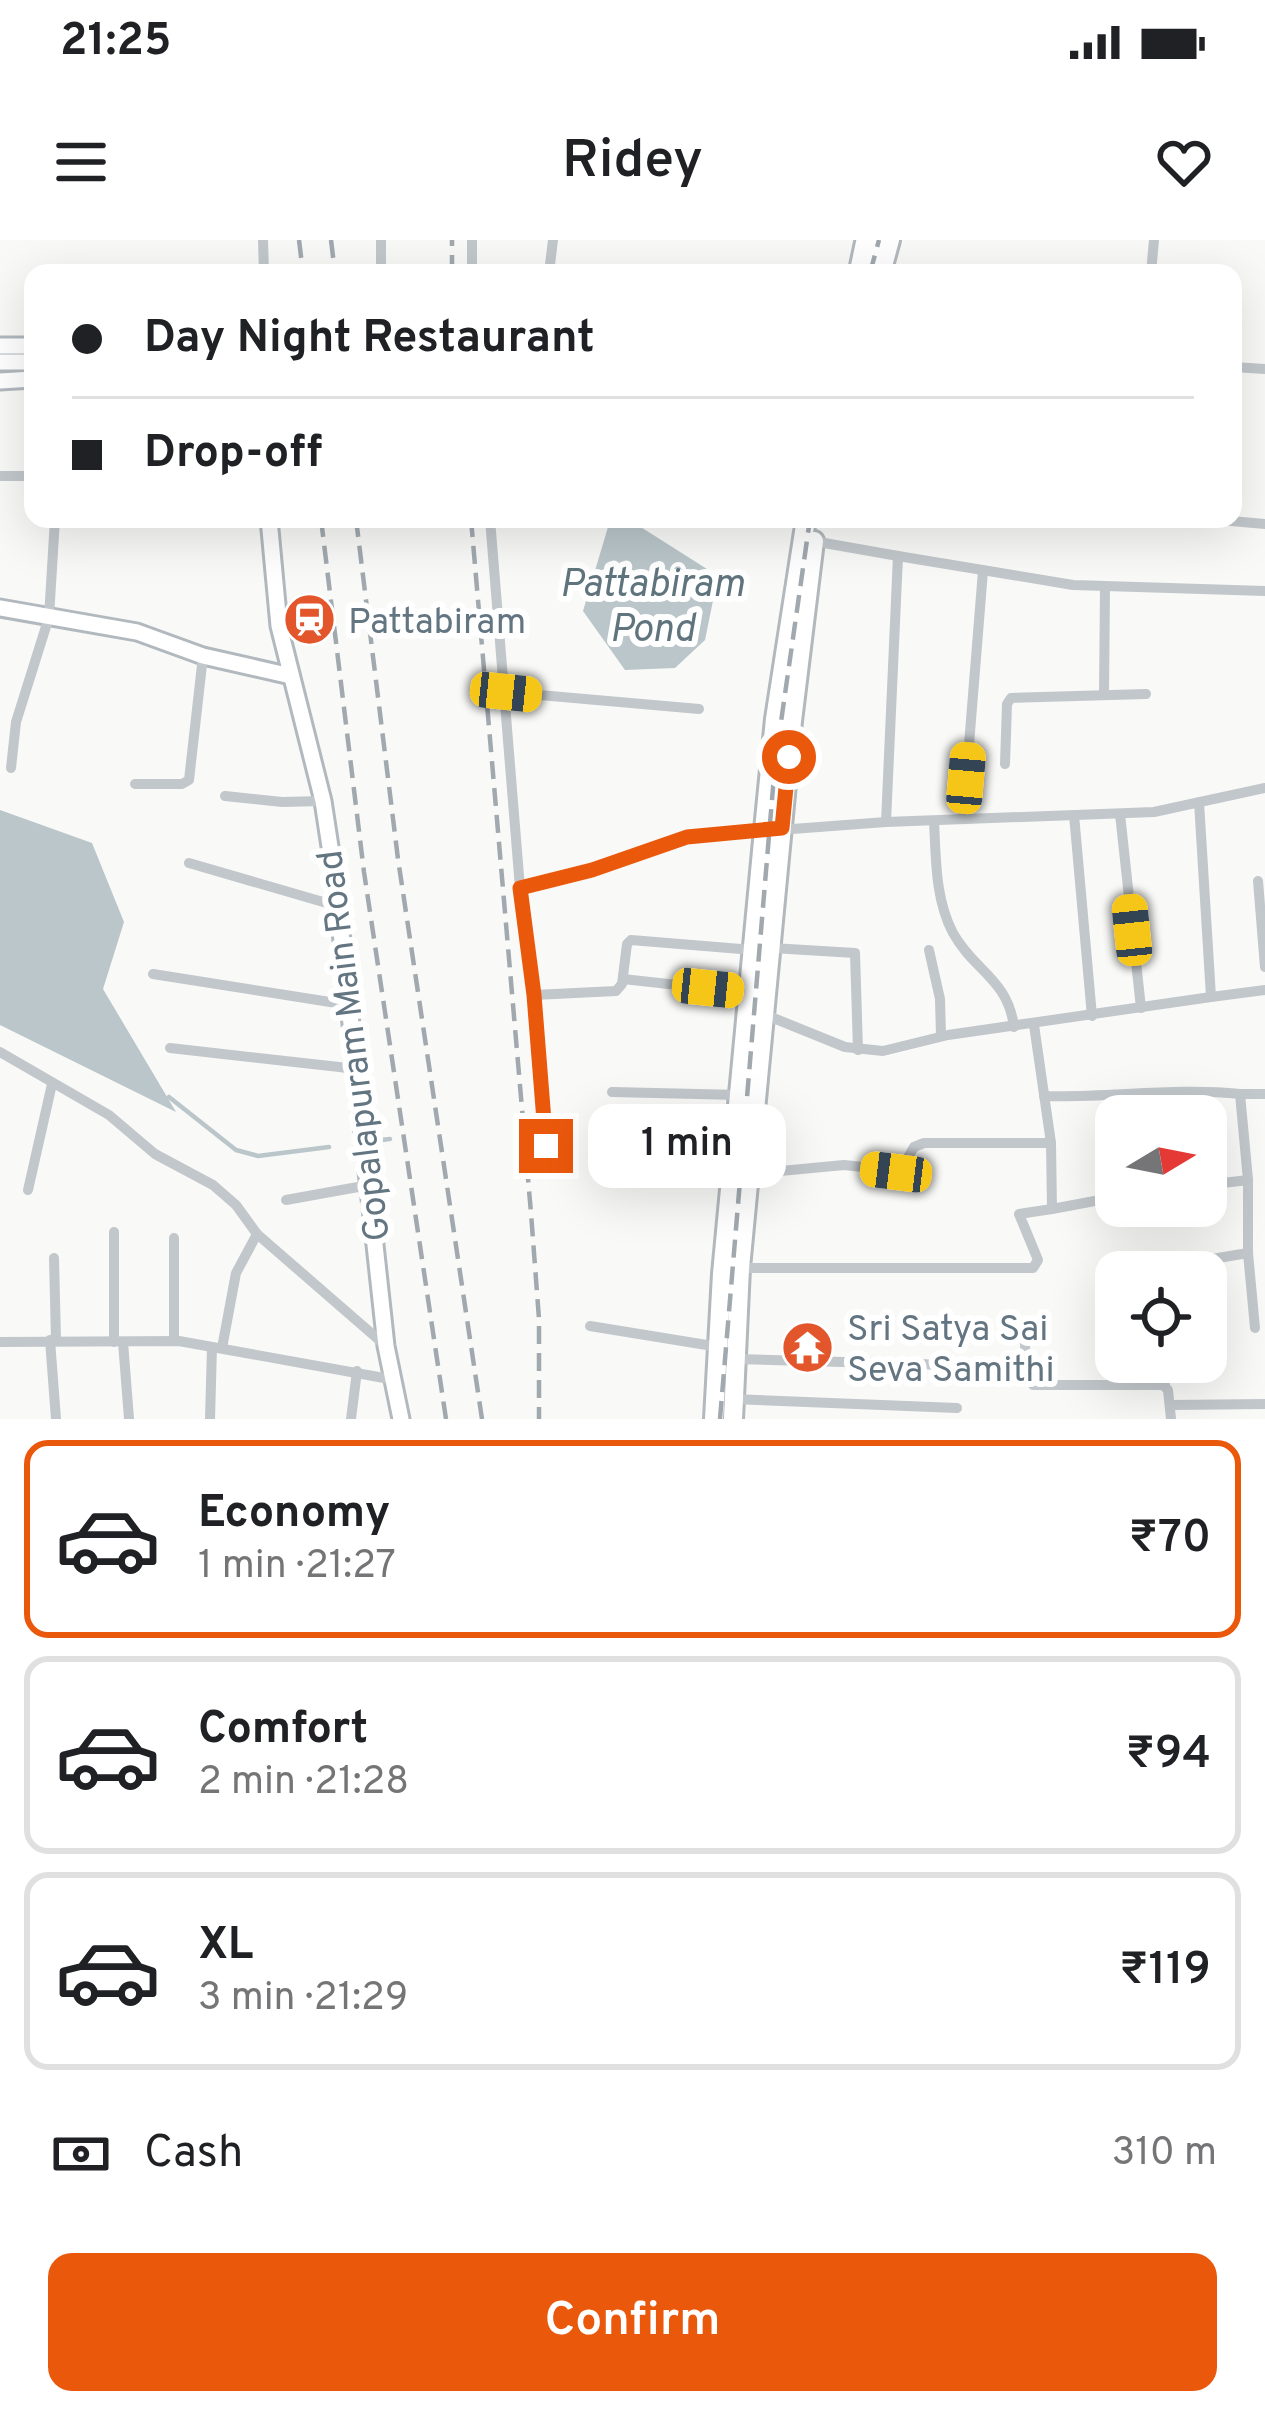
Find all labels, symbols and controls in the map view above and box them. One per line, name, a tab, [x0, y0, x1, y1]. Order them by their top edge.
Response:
text: 21:25	[60, 14, 171, 71]
text: Ridey	[562, 128, 703, 197]
icon: menu	[48, 129, 114, 195]
icon: heart	[1151, 129, 1217, 195]
text: Day Night Restaurant	[144, 311, 595, 368]
text: Drop-off	[144, 426, 323, 483]
water label: Pattabiram Pond	[559, 562, 745, 656]
station icon: Pattabiram	[281, 592, 337, 648]
place label: Pattabiram	[348, 601, 526, 647]
car	[468, 670, 544, 714]
route start	[762, 730, 816, 784]
car	[945, 741, 987, 815]
street label: Gopalapuram Main Road	[309, 847, 403, 1244]
car	[1110, 892, 1154, 968]
car	[670, 966, 746, 1010]
north arrow	[1095, 1095, 1227, 1227]
map controls	[1095, 1095, 1227, 1383]
callout: 1 min	[588, 1104, 786, 1188]
route end	[519, 1119, 573, 1173]
text: 1 min	[641, 1121, 733, 1170]
car	[858, 1150, 934, 1194]
button: locate	[1095, 1251, 1227, 1383]
place label: Sri Satya Sai Seva Samithi	[847, 1308, 1055, 1395]
temple icon: Sri Satya Sai Seva Samithi	[780, 1320, 836, 1376]
icon: car	[54, 1485, 162, 1593]
text: Economy	[198, 1486, 390, 1543]
text: ₹70	[1129, 1511, 1211, 1568]
text: 1 min · 21:27	[198, 1543, 396, 1592]
icon: car	[54, 1701, 162, 1809]
text: Comfort	[198, 1702, 368, 1759]
text: ₹94	[1126, 1727, 1211, 1784]
text: 2 min · 21:28	[198, 1759, 409, 1808]
icon: car	[54, 1917, 162, 2025]
text: XL	[198, 1918, 253, 1975]
text: ₹119	[1119, 1943, 1211, 2000]
text: 3 min · 21:29	[198, 1975, 408, 2024]
icon: cash	[48, 2121, 114, 2187]
text: Cash	[144, 2126, 243, 2183]
text: 310 m	[1112, 2130, 1217, 2179]
button: Confirm	[48, 2253, 1217, 2391]

